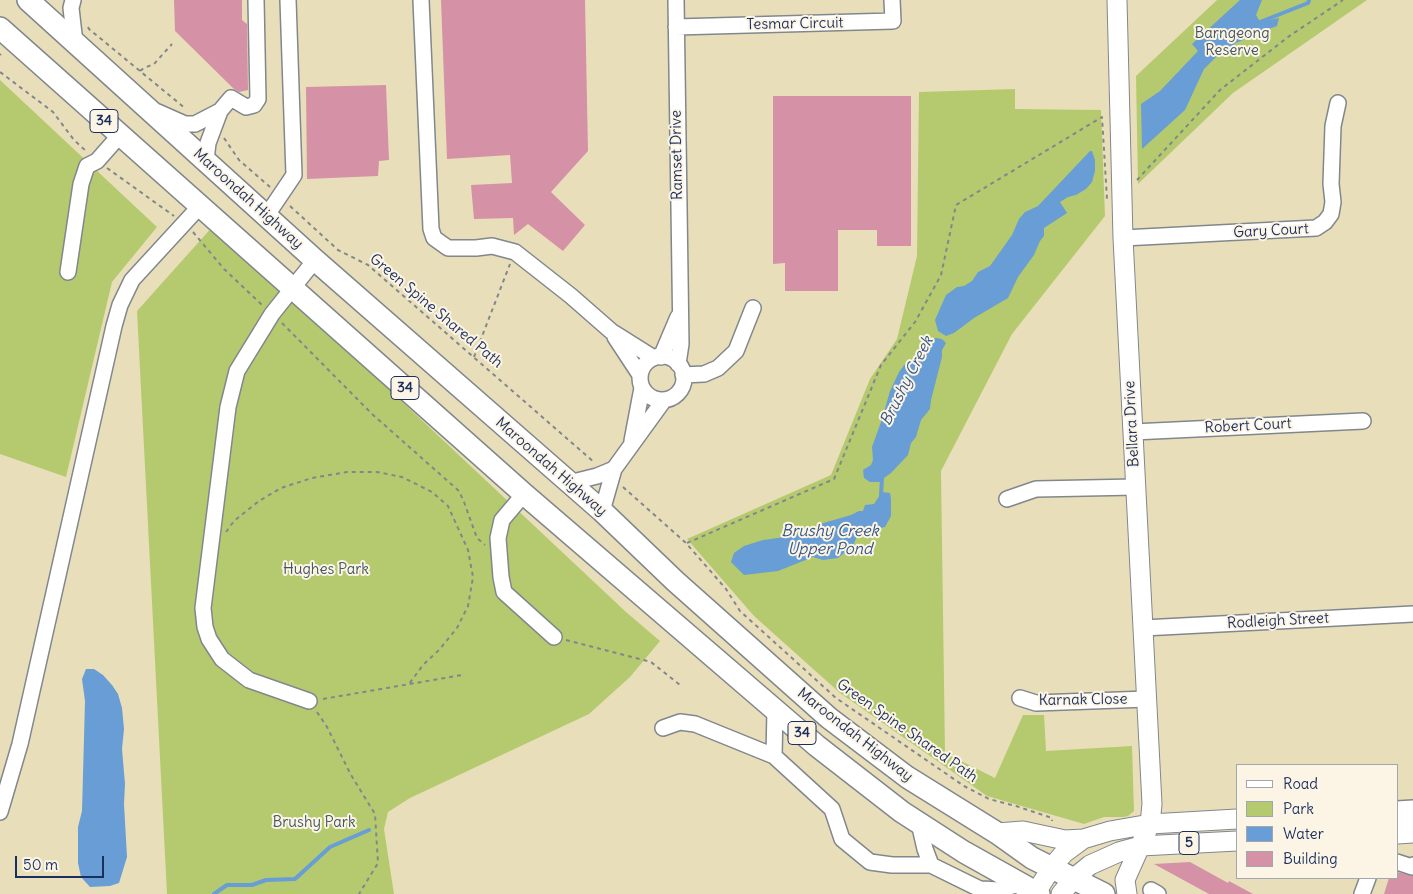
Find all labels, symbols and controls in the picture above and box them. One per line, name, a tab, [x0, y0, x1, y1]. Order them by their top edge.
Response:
street label: Tesmar Circuit	[746, 14, 844, 34]
park label: Barngeong Reserve	[1194, 25, 1270, 60]
road number: 34	[90, 110, 118, 132]
street label: Ramset Drive	[667, 110, 687, 200]
street label: Maroondah Highway	[189, 145, 307, 253]
street label: Gary Court	[1233, 220, 1309, 242]
street label: Green Spine Shared Path	[366, 250, 506, 372]
water label: Brushy Creek	[876, 333, 938, 429]
road number: 34	[391, 376, 419, 399]
street label: Bellara Drive	[1121, 380, 1143, 468]
street label: Maroondah Highway	[492, 414, 610, 520]
street label: Robert Court	[1204, 415, 1292, 437]
water label: Brushy Creek Upper Pond	[781, 521, 879, 559]
park label: Hughes Park	[283, 561, 369, 579]
street label: Rodleigh Street	[1227, 609, 1329, 633]
street label: Green Spine Shared Path	[833, 675, 981, 787]
street label: Maroondah Highway	[794, 684, 916, 786]
street label: Karnak Close	[1038, 690, 1128, 710]
road number: 34	[788, 721, 816, 744]
legend	[1236, 764, 1398, 879]
text: Road	[1283, 774, 1318, 793]
text: Park	[1283, 799, 1314, 818]
park label: Brushy Park	[272, 814, 356, 832]
text: Water	[1283, 824, 1324, 843]
road number: 5	[1179, 831, 1199, 854]
scale bar	[18, 846, 106, 878]
text: Building	[1283, 849, 1338, 868]
text: 50 m	[23, 855, 58, 874]

